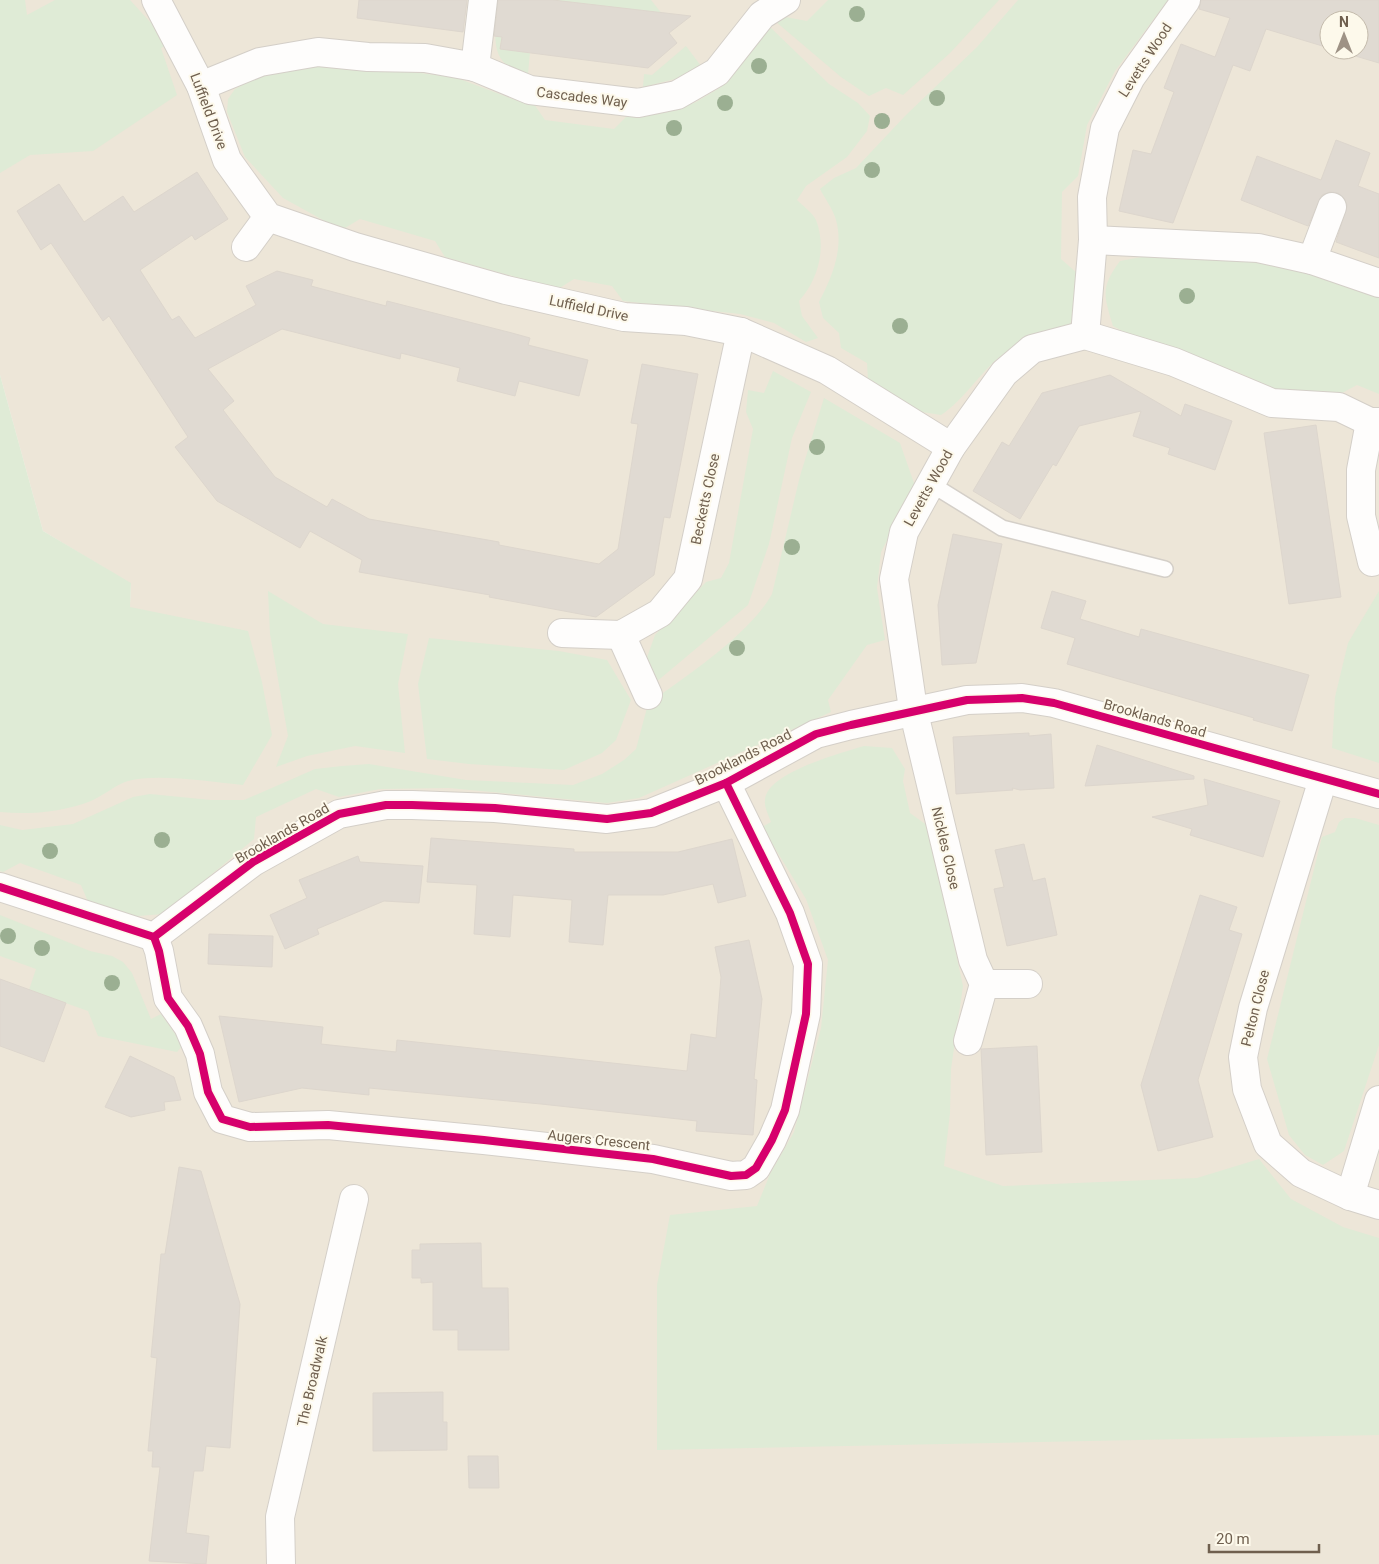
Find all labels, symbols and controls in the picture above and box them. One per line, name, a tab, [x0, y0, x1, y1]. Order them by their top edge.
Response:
north arrow	[1319, 10, 1369, 60]
text: N	[1339, 14, 1349, 30]
street label: Levetts Wood	[1115, 20, 1175, 100]
street label: Luffield Drive	[187, 71, 231, 151]
street label: Cascades Way	[536, 83, 629, 111]
street label: Luffield Drive	[548, 292, 630, 324]
street label: Levetts Wood	[900, 447, 956, 529]
street label: Becketts Close	[688, 452, 722, 546]
street label: Brooklands Road	[1102, 696, 1208, 740]
street label: Brooklands Road	[692, 726, 794, 788]
street label: Brooklands Road	[232, 800, 332, 866]
street label: Nickles Close	[929, 805, 963, 891]
street label: Pelton Close	[1238, 968, 1272, 1048]
street label: Augers Crescent	[547, 1127, 651, 1153]
street label: The Broadwalk	[294, 1333, 330, 1428]
scale bar	[1209, 1522, 1319, 1554]
text: 20 m	[1216, 1530, 1250, 1548]

